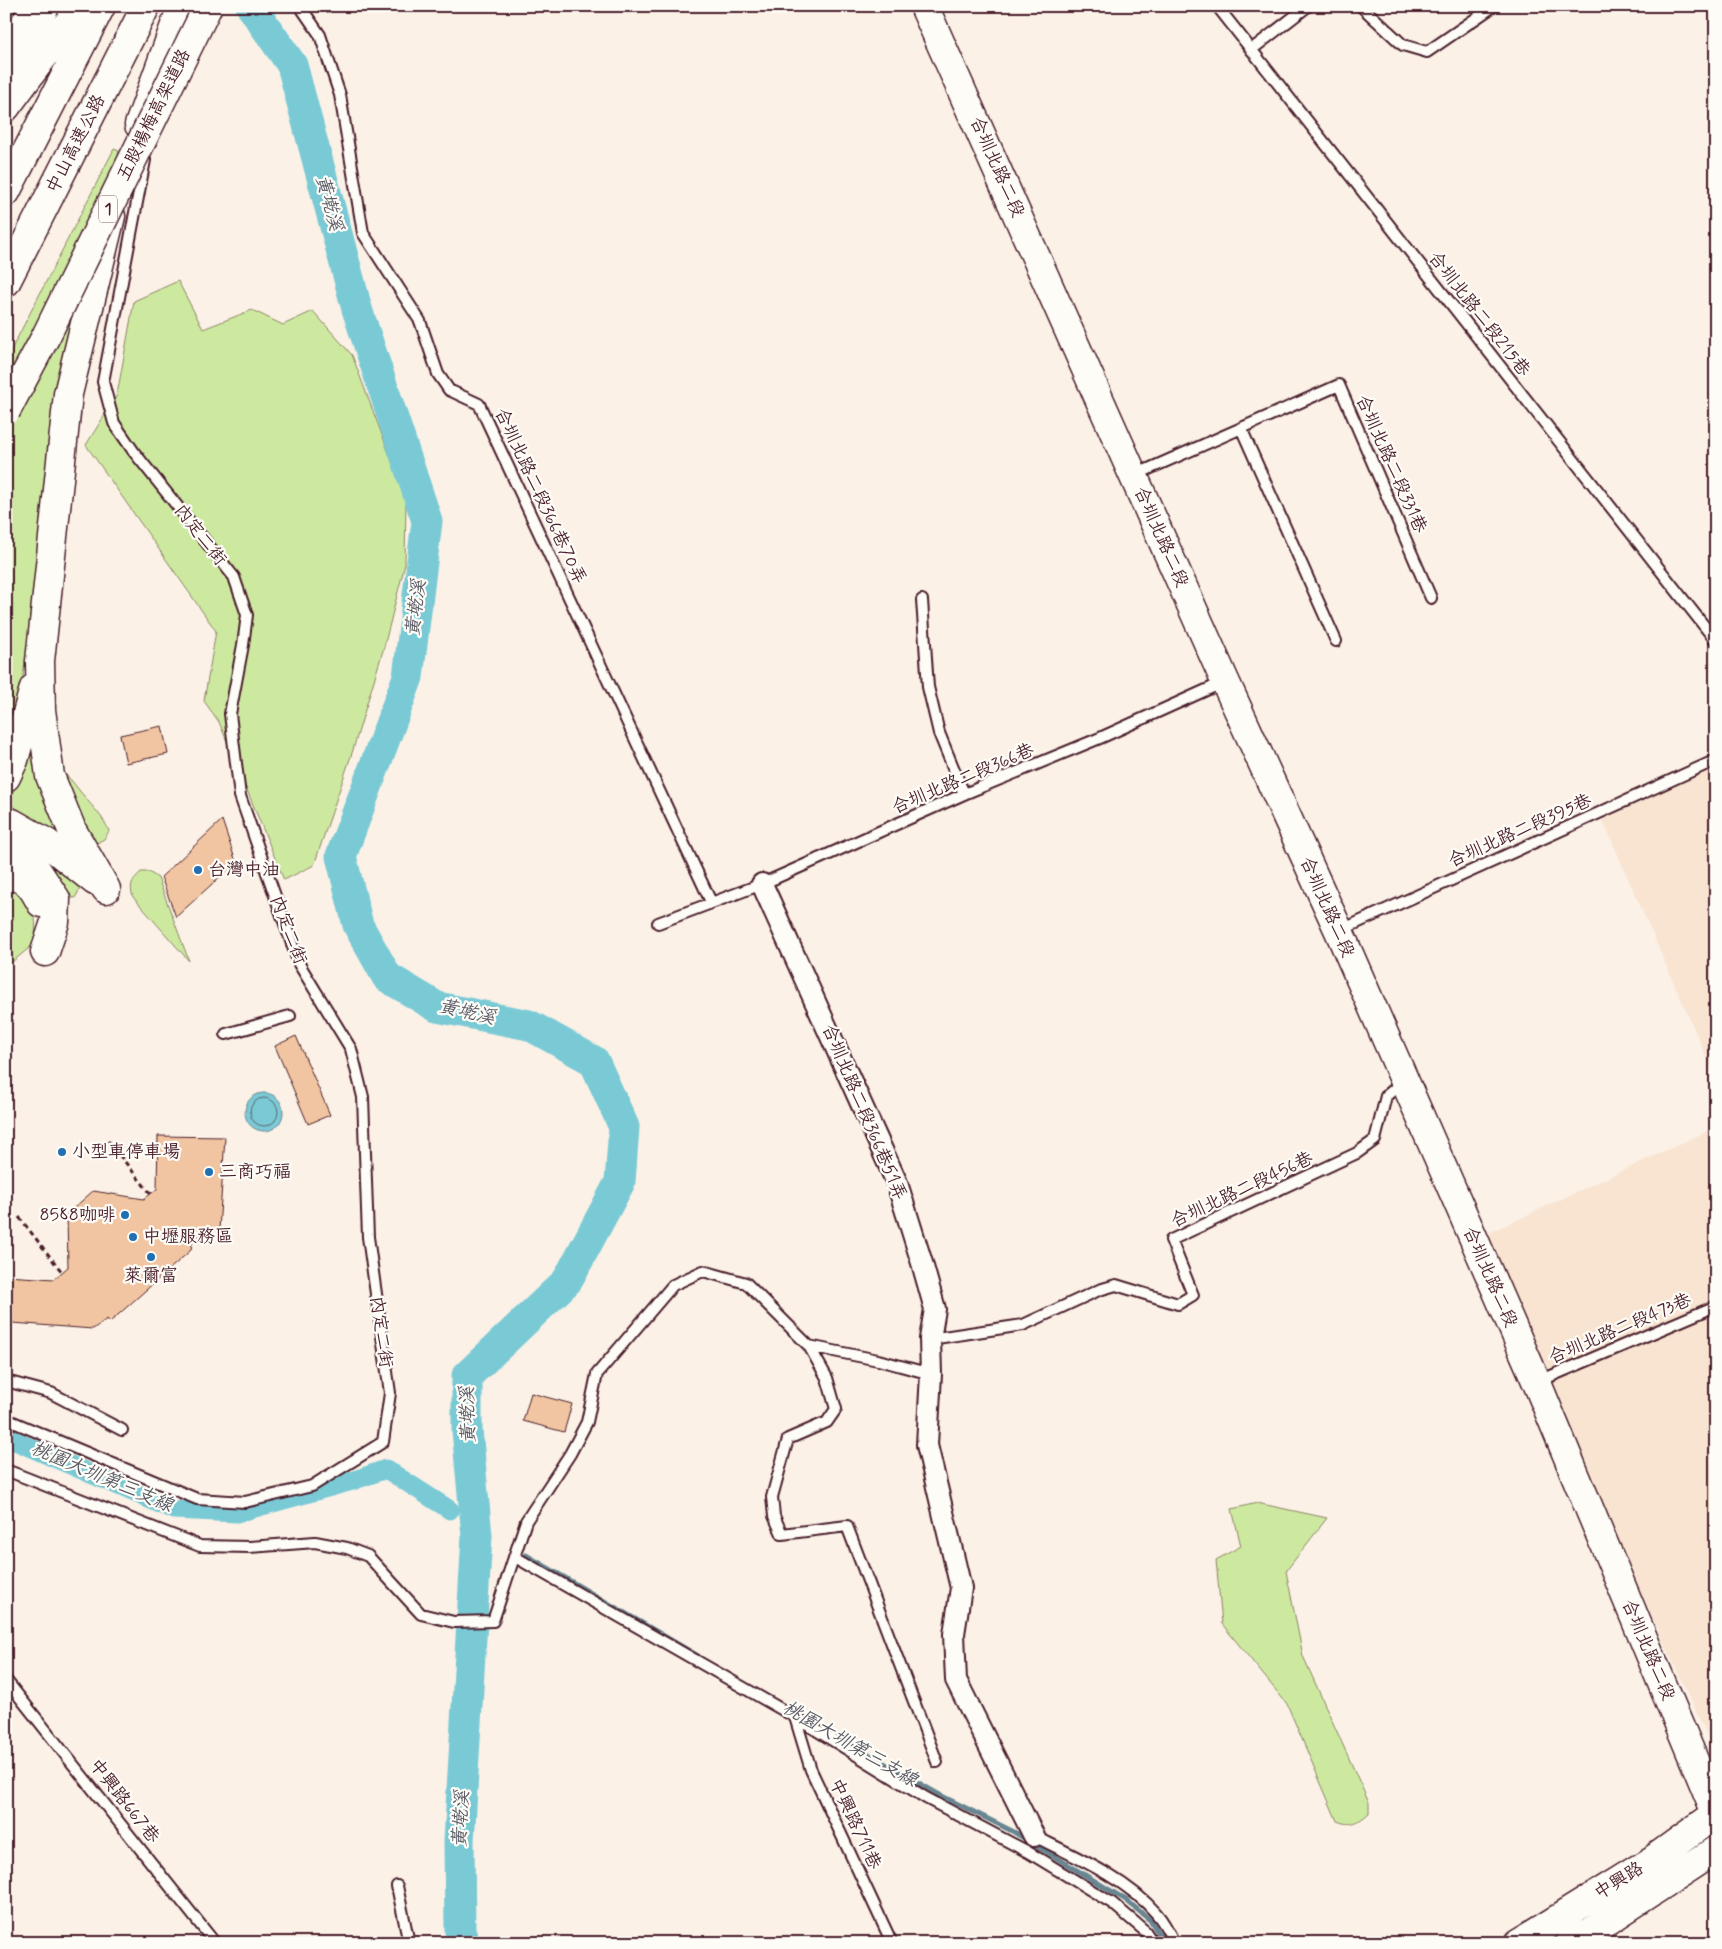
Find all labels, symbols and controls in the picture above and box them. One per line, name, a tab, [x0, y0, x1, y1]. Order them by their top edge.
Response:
street label: 五股楊梅高架道路	[112, 45, 196, 185]
street label: 中山高速公路	[41, 90, 111, 198]
street label: 合圳北路二段	[964, 113, 1030, 221]
water label: 黃墘溪	[310, 172, 349, 235]
road number: 1	[99, 195, 117, 222]
street label: 合圳北路二段215巷	[1423, 246, 1535, 382]
street label: 合圳北路二段331巷	[1350, 391, 1432, 537]
street label: 合圳北路二段366巷70弄	[489, 404, 591, 588]
street label: 合圳北路二段	[1128, 483, 1194, 591]
street label: 內定二街	[168, 499, 232, 571]
water label: 黃墘溪	[400, 577, 432, 638]
street label: 合圳北路二段366巷	[888, 738, 1038, 820]
street label: 合圳北路二段395巷	[1444, 789, 1596, 873]
street label: 合圳北路二段	[1294, 853, 1360, 961]
place label: 台灣中油	[208, 858, 280, 882]
marker: 台灣中油	[192, 864, 204, 876]
street label: 內定二街	[264, 892, 312, 968]
water label: 黃墘溪	[436, 993, 499, 1031]
street label: 合圳北路二段366巷51弄	[816, 1020, 912, 1204]
place label: 小型車停車場	[72, 1140, 180, 1164]
marker: 小型車停車場	[56, 1146, 68, 1158]
street label: 合圳北路二段456巷	[1167, 1146, 1317, 1234]
place label: 三商巧福	[219, 1160, 291, 1184]
marker: 三商巧福	[203, 1166, 215, 1178]
place label: 8588咖啡	[39, 1203, 115, 1227]
marker: 8588咖啡	[119, 1209, 131, 1221]
street label: 合圳北路二段	[1457, 1223, 1523, 1331]
place label: 中壢服務區	[143, 1225, 233, 1249]
marker: 中壢服務區	[127, 1231, 139, 1243]
marker: 萊爾富	[145, 1251, 157, 1263]
place label: 萊爾富	[124, 1264, 178, 1288]
street label: 合圳北路二段473巷	[1545, 1288, 1695, 1370]
street label: 內定二街	[364, 1295, 398, 1369]
water label: 黃墘溪	[454, 1385, 481, 1444]
water label: 桃園大圳第三支線	[27, 1436, 178, 1519]
street label: 合圳北路二段	[1616, 1596, 1680, 1704]
water label: 桃園大圳第三支線	[778, 1695, 923, 1793]
street label: 中興路667巷	[83, 1754, 165, 1848]
street label: 中興路711巷	[823, 1775, 887, 1873]
water label: 黃墘溪	[447, 1789, 475, 1848]
street label: 中興路	[1590, 1857, 1648, 1905]

